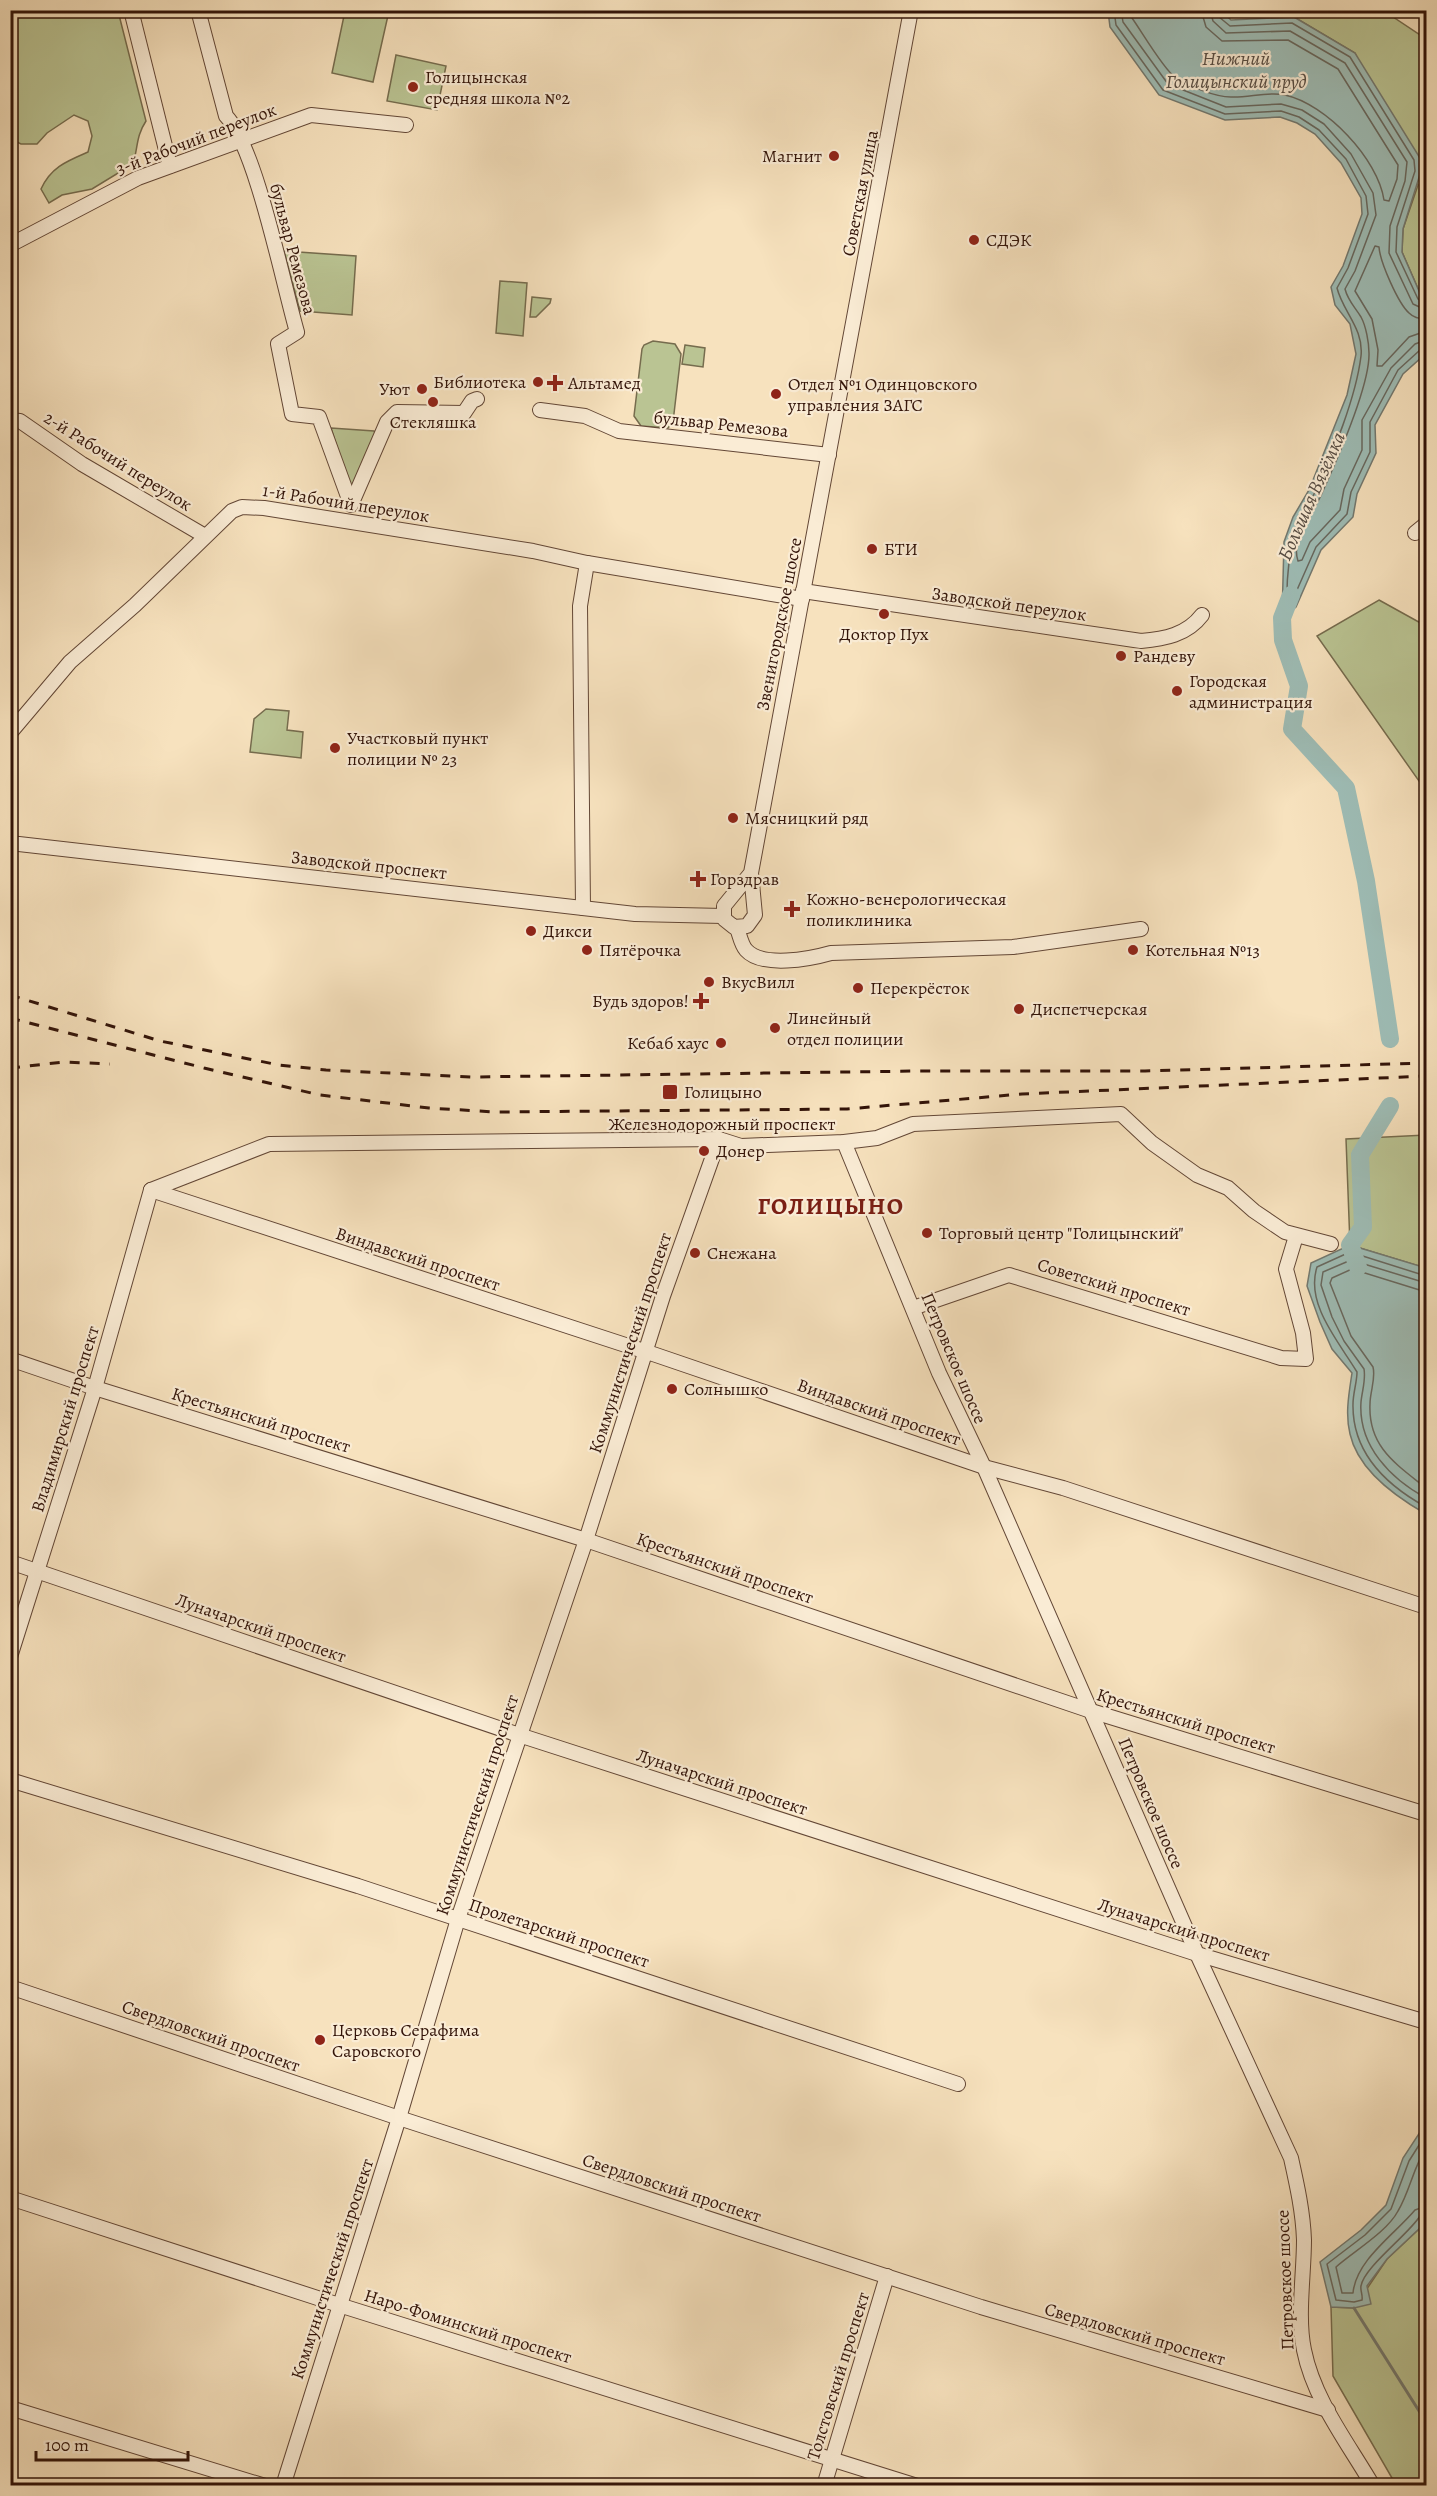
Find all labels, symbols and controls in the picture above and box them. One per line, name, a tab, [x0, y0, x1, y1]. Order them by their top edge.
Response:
water label: Нижний Голицынский пруд	[1166, 45, 1306, 95]
place label: Голицынская средняя школа №2	[425, 65, 570, 110]
marker: Голицынская средняя школа №2	[406, 80, 420, 94]
street label: 3-й Рабочий переулок	[112, 97, 280, 181]
street label: Советская улица	[836, 127, 884, 258]
place label: Магнит	[762, 144, 822, 168]
marker: Магнит	[827, 149, 841, 163]
street label: бульвар Ремезова	[264, 181, 322, 318]
place label: СДЭК	[986, 228, 1032, 252]
marker: СДЭК	[967, 233, 981, 247]
place label: Библиотека	[433, 370, 527, 394]
place label: Альтамед	[567, 371, 641, 395]
place label: Отдел №1 Одинцовского управления ЗАГС	[787, 372, 977, 417]
marker: Альтамед	[546, 374, 564, 392]
marker: Библиотека	[531, 375, 545, 389]
place label: Уют	[379, 377, 410, 401]
marker: Уют	[415, 382, 429, 396]
marker: Отдел №1 Одинцовского управления ЗАГС	[769, 387, 783, 401]
marker: Стекляшка	[426, 395, 440, 409]
street label: бульвар Ремезова	[652, 405, 790, 443]
street label: 2-й Рабочий переулок	[39, 406, 197, 516]
place label: Стекляшка	[390, 410, 477, 434]
water label: Большая Вязёмка	[1271, 428, 1352, 565]
street label: 1-й Рабочий переулок	[261, 478, 431, 528]
street label: Звенигородское шоссе	[750, 535, 808, 713]
place label: БТИ	[884, 537, 918, 561]
marker: БТИ	[865, 542, 879, 556]
street label: Заводской переулок	[930, 581, 1088, 627]
marker: Доктор Пух	[877, 607, 891, 621]
place label: Доктор Пух	[839, 622, 929, 646]
place label: Рандеву	[1133, 644, 1196, 668]
marker: Рандеву	[1114, 649, 1128, 663]
place label: Городская администрация	[1189, 669, 1313, 714]
marker: Городская администрация	[1170, 684, 1184, 698]
place label: Участковый пункт полиции № 23	[347, 726, 488, 771]
marker: Участковый пункт полиции № 23	[328, 741, 342, 755]
place label: Мясницкий ряд	[745, 806, 869, 830]
marker: Мясницкий ряд	[726, 811, 740, 825]
street label: Заводской проспект	[290, 845, 448, 885]
place label: Горздрав	[710, 867, 779, 891]
marker: Горздрав	[691, 872, 705, 886]
place label: Кожно-венерологическая поликлиника	[806, 887, 1006, 932]
marker: Кожно-венерологическая поликлиника	[783, 900, 801, 918]
place label: Дикси	[543, 919, 592, 943]
marker: Дикси	[524, 924, 538, 938]
place label: Пятёрочка	[599, 938, 682, 962]
place label: Котельная №13	[1145, 938, 1260, 962]
marker: Пятёрочка	[580, 943, 594, 957]
marker: Котельная №13	[1126, 943, 1140, 957]
place label: ВкусВилл	[721, 970, 795, 994]
marker: ВкусВилл	[702, 975, 716, 989]
place label: Перекрёсток	[870, 976, 970, 1000]
marker: Перекрёсток	[851, 981, 865, 995]
place label: Будь здоров!	[592, 989, 689, 1013]
marker: Будь здоров!	[694, 994, 708, 1008]
place label: Диспетчерская	[1031, 997, 1147, 1021]
marker: Диспетчерская	[1012, 1002, 1026, 1016]
place label: Линейный отдел полиции	[787, 1006, 904, 1051]
marker: Линейный отдел полиции	[768, 1021, 782, 1035]
place label: Кебаб хаус	[627, 1031, 709, 1055]
marker: Кебаб хаус	[714, 1036, 728, 1050]
place label: Голицыно	[684, 1080, 762, 1104]
marker: Голицыно	[661, 1083, 679, 1101]
street label: Железнодорожный проспект	[608, 1112, 836, 1136]
place label: Донер	[716, 1139, 765, 1163]
marker: Донер	[697, 1144, 711, 1158]
district label: ГОЛИЦЫНО	[757, 1190, 905, 1222]
street label: Виндавский проспект	[333, 1221, 503, 1297]
place label: Торговый центр "Голицынский"	[939, 1221, 1184, 1245]
marker: Торговый центр "Голицынский"	[920, 1226, 934, 1240]
street label: Коммунистический проспект	[583, 1230, 677, 1456]
place label: Снежана	[707, 1241, 777, 1265]
marker: Снежана	[688, 1246, 702, 1260]
street label: Советский проспект	[1035, 1252, 1194, 1322]
street label: Петровское шоссе	[916, 1289, 992, 1427]
street label: Владимирский проспект	[25, 1323, 105, 1515]
street label: Виндавский проспект	[794, 1373, 964, 1451]
place label: Солнышко	[684, 1377, 768, 1401]
street label: Крестьянский проспект	[169, 1381, 353, 1459]
marker: Солнышко	[665, 1382, 679, 1396]
street label: Крестьянский проспект	[633, 1526, 817, 1610]
street label: Луначарский проспект	[173, 1588, 349, 1668]
street label: Крестьянский проспект	[1094, 1682, 1278, 1760]
street label: Коммунистический проспект	[430, 1692, 524, 1918]
street label: Петровское шоссе	[1113, 1734, 1189, 1872]
street label: Луначарский проспект	[633, 1743, 811, 1821]
street label: Пролетарский проспект	[466, 1892, 652, 1974]
street label: Луначарский проспект	[1095, 1892, 1273, 1968]
street label: Свердловский проспект	[119, 1994, 303, 2078]
place label: Церковь Серафима Саровского	[332, 2018, 480, 2063]
marker: Церковь Серафима Саровского	[313, 2033, 327, 2047]
street label: Свердловский проспект	[579, 2148, 765, 2228]
street label: Коммунистический проспект	[285, 2156, 379, 2382]
street label: Петровское шоссе	[1271, 2209, 1299, 2351]
street label: Наро-Фоминский проспект	[361, 2283, 575, 2369]
street label: Толстовский проспект	[801, 2289, 875, 2463]
street label: Свердловский проспект	[1042, 2297, 1228, 2371]
scale bar	[36, 2424, 188, 2462]
text: 100 m	[45, 2433, 89, 2457]

